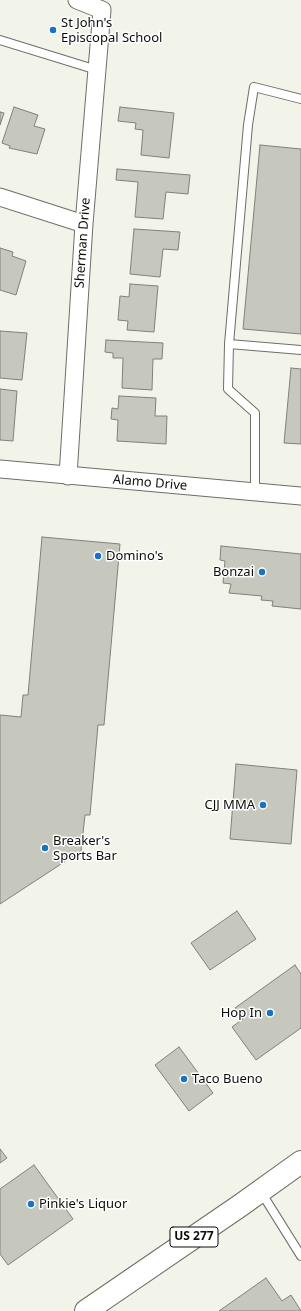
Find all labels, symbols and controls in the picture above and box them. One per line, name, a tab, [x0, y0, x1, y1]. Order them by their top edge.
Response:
place label: St John's Episcopal School	[61, 15, 162, 46]
marker: St John's Episcopal School	[48, 25, 58, 35]
street label: Sherman Drive	[72, 197, 94, 289]
street label: Alamo Drive	[112, 472, 188, 494]
place label: Domino's	[106, 548, 163, 564]
marker: Domino's	[93, 551, 103, 561]
place label: Bonzai	[213, 564, 254, 580]
marker: Bonzai	[257, 567, 267, 577]
place label: CJJ MMA	[204, 797, 255, 813]
marker: CJJ MMA	[258, 800, 268, 810]
place label: Breaker's Sports Bar	[53, 833, 117, 864]
marker: Breaker's Sports Bar	[40, 843, 50, 853]
place label: Hop In	[221, 1005, 262, 1021]
marker: Hop In	[265, 1008, 275, 1018]
place label: Taco Bueno	[192, 1071, 263, 1087]
marker: Taco Bueno	[179, 1074, 189, 1084]
place label: Pinkie's Liquor	[39, 1196, 127, 1212]
marker: Pinkie's Liquor	[26, 1199, 36, 1209]
road number: US 277	[170, 1227, 218, 1247]

